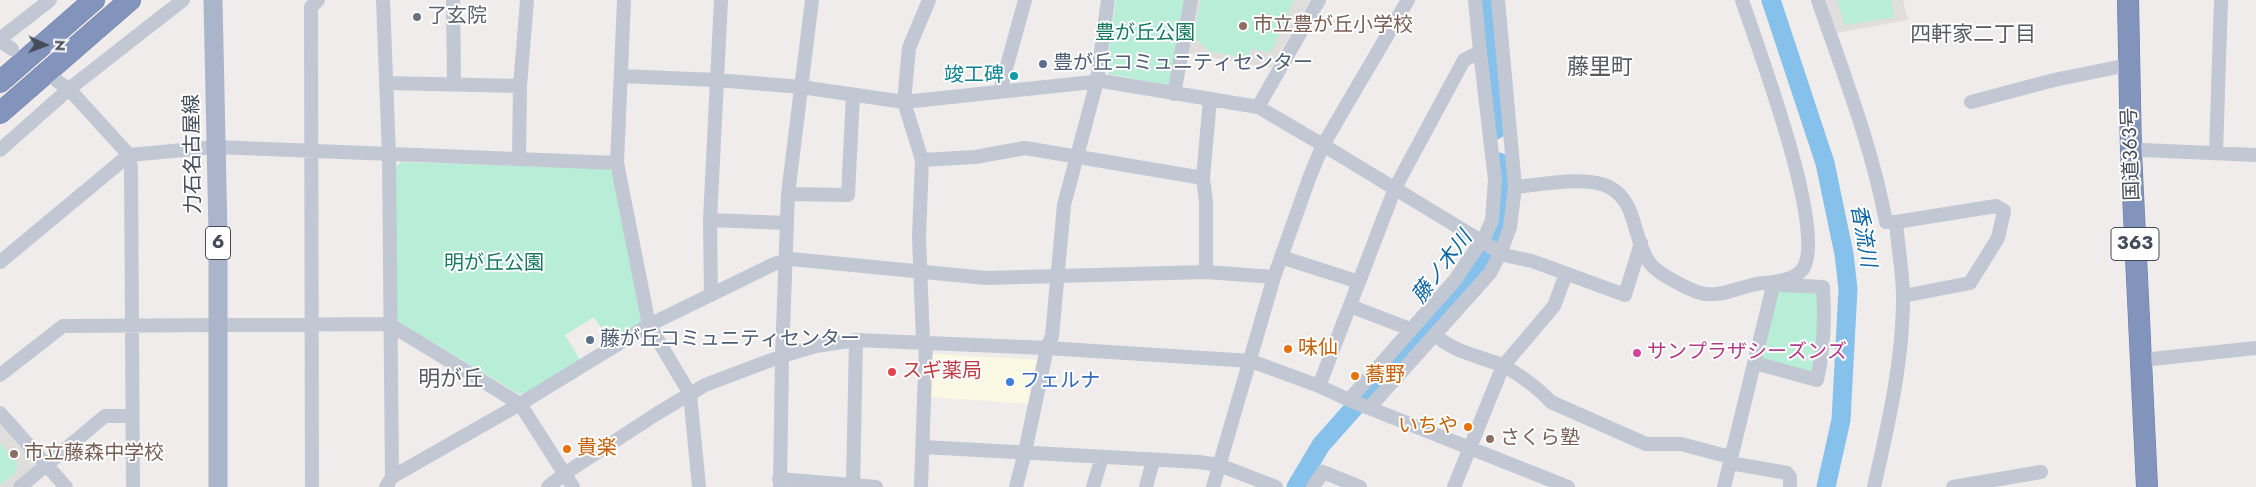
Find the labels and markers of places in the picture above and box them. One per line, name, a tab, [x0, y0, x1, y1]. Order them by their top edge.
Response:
place label: 了玄院	[427, 5, 487, 29]
marker: 了玄院	[411, 11, 423, 23]
place label: 市立豊が丘小学校	[1253, 14, 1413, 38]
marker: 市立豊が丘小学校	[1237, 20, 1249, 32]
place label: 豊が丘コミュニティセンター	[1053, 52, 1313, 76]
marker: 豊が丘コミュニティセンター	[1037, 58, 1049, 70]
place label: 竣工碑	[944, 64, 1004, 88]
marker: 竣工碑	[1008, 70, 1020, 82]
place label: 藤が丘コミュニティセンター	[600, 328, 860, 352]
marker: 藤が丘コミュニティセンター	[584, 334, 596, 346]
place label: 味仙	[1298, 337, 1338, 361]
place label: サンプラザシーズンズ	[1647, 341, 1847, 365]
marker: 味仙	[1282, 343, 1294, 355]
marker: サンプラザシーズンズ	[1631, 347, 1643, 359]
place label: スギ薬局	[902, 360, 982, 384]
place label: 蕎野	[1365, 364, 1405, 388]
marker: スギ薬局	[886, 366, 898, 378]
place label: フェルナ	[1020, 370, 1100, 394]
marker: 蕎野	[1349, 370, 1361, 382]
marker: フェルナ	[1004, 376, 1016, 388]
place label: いちや	[1398, 415, 1458, 439]
marker: いちや	[1462, 421, 1474, 433]
place label: さくら塾	[1500, 427, 1580, 451]
marker: さくら塾	[1484, 433, 1496, 445]
place label: 貴楽	[577, 437, 617, 461]
place label: 市立藤森中学校	[24, 442, 164, 466]
marker: 貴楽	[561, 443, 573, 455]
marker: 市立藤森中学校	[8, 448, 20, 460]

